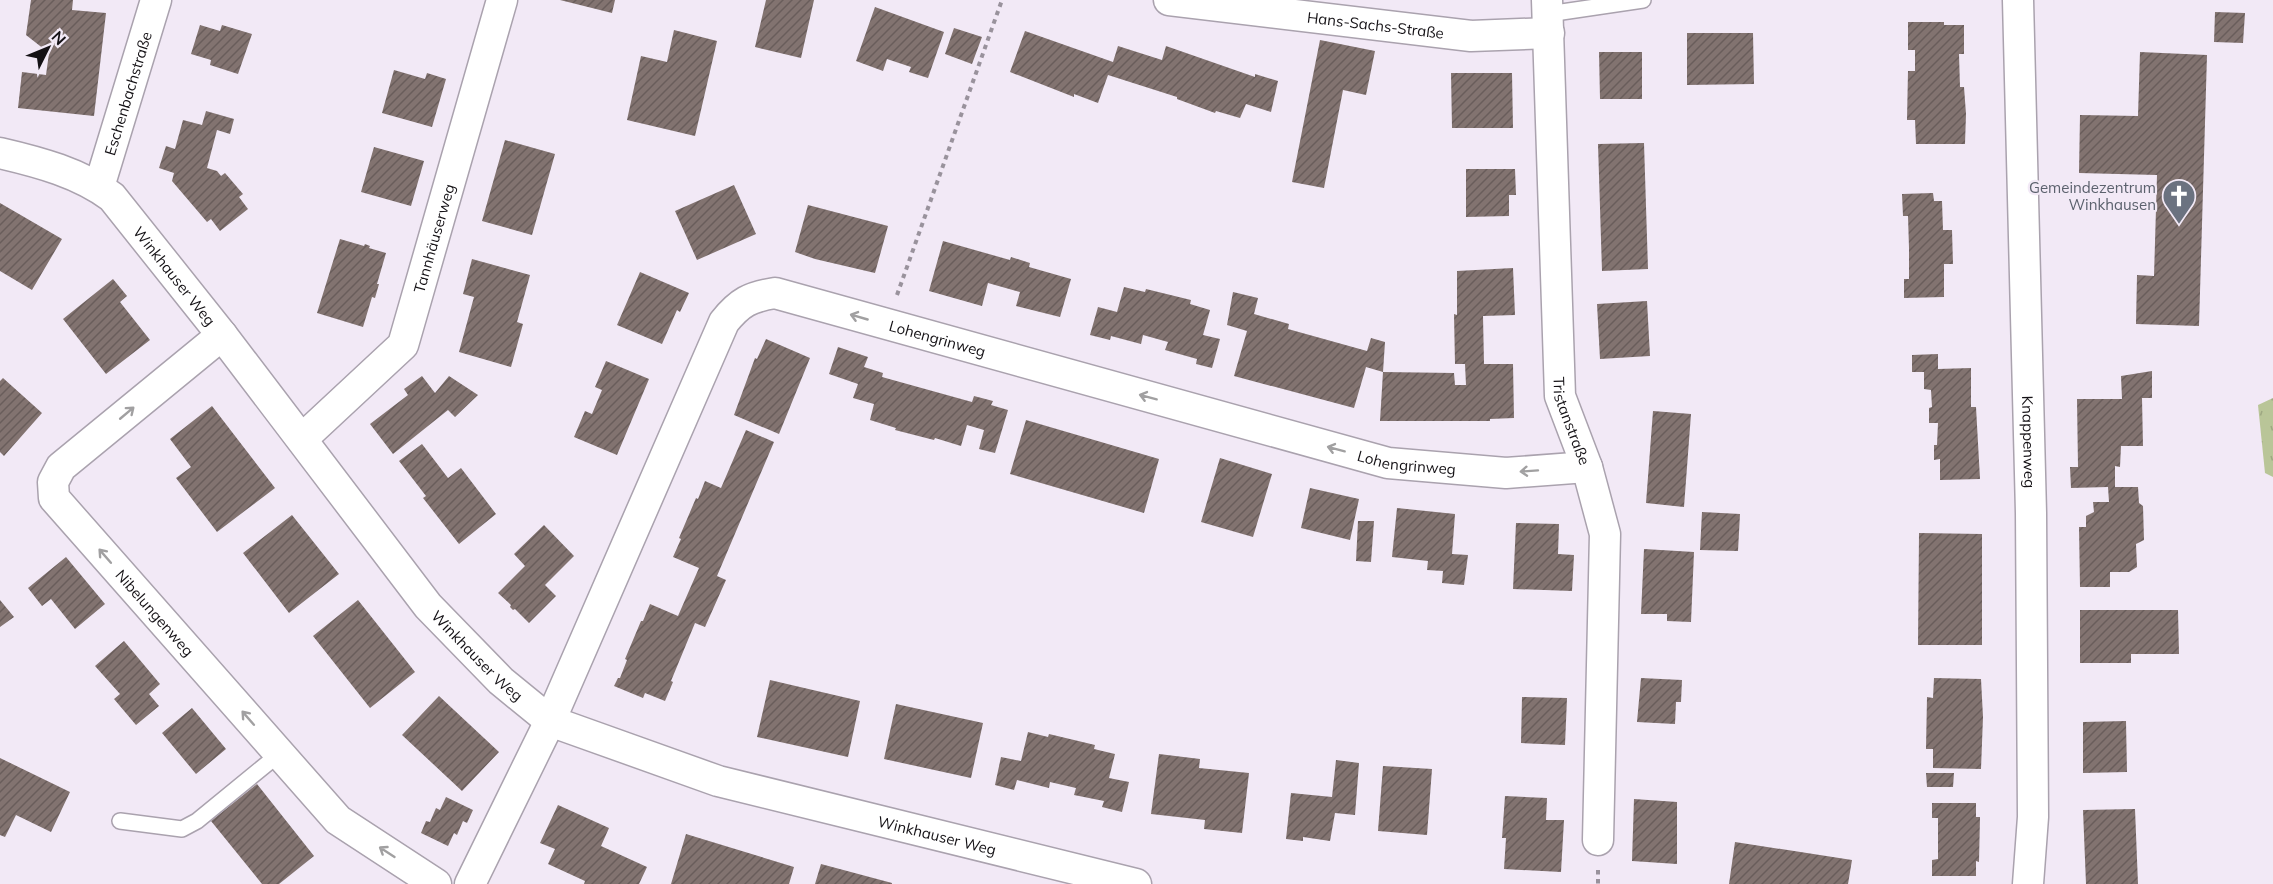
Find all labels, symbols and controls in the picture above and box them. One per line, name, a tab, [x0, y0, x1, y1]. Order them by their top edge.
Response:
street label: Hans-Sachs-Straße	[1306, 7, 1445, 42]
north arrow	[18, 18, 78, 78]
text: N	[48, 27, 70, 49]
street label: Eschenbachstraße	[100, 29, 155, 157]
place label: Gemeindezentrum Winkhausen	[2029, 178, 2156, 214]
church icon: Gemeindezentrum Winkhausen	[2161, 178, 2197, 225]
street label: Tannhäuserweg	[409, 182, 458, 295]
street label: Winkhauser Weg	[130, 222, 220, 329]
one-way arrow	[850, 310, 869, 322]
street label: Lohengrinweg	[887, 316, 988, 360]
street label: Tristanstraße	[1550, 376, 1595, 467]
one-way arrow	[1139, 390, 1158, 402]
street label: Knappenweg	[2019, 395, 2040, 488]
one-way arrow	[119, 406, 134, 420]
one-way arrow	[1327, 442, 1346, 454]
street label: Lohengrinweg	[1355, 445, 1457, 478]
one-way arrow	[1519, 466, 1539, 477]
one-way arrow	[98, 549, 112, 564]
street label: Nibelungenweg	[112, 565, 198, 660]
street label: Winkhauser Weg	[428, 606, 527, 705]
one-way arrow	[241, 711, 255, 726]
street label: Winkhauser Weg	[876, 811, 998, 859]
one-way arrow	[379, 846, 396, 858]

